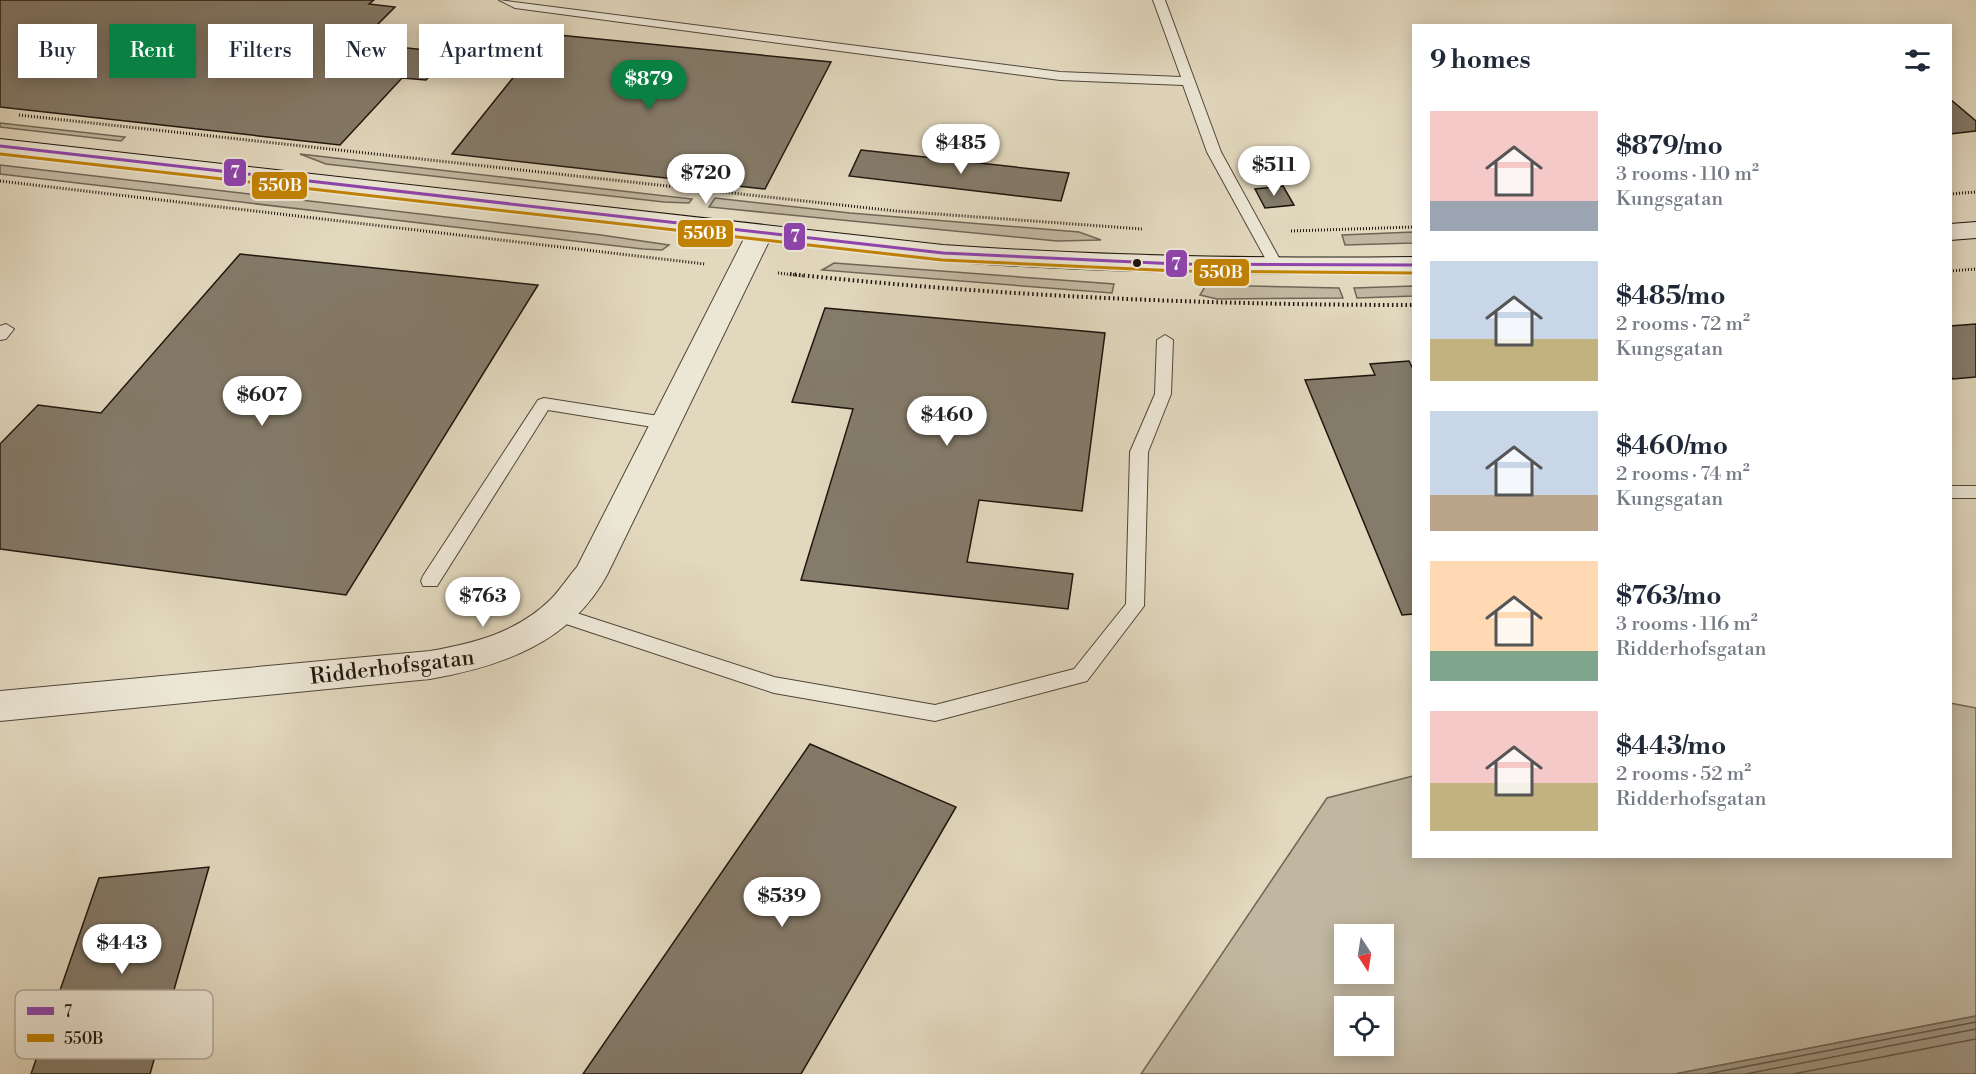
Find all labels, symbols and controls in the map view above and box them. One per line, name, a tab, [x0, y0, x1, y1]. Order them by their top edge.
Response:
chip: Buy	[18, 24, 97, 78]
chip: Rent	[109, 24, 196, 78]
chip: Filters	[208, 24, 313, 78]
chip: New	[325, 24, 407, 78]
chip: Apartment	[419, 24, 564, 78]
text: 9 homes	[1430, 44, 1531, 76]
icon: filters	[1901, 44, 1934, 77]
pin: $879	[613, 60, 685, 111]
text: $879	[625, 67, 673, 92]
pin: $485	[925, 124, 997, 175]
text: $879/mo	[1616, 130, 1723, 162]
text: $485	[936, 131, 986, 156]
icon: home	[1478, 135, 1550, 207]
pin: $511	[1238, 146, 1310, 197]
text: $511	[1252, 153, 1296, 178]
pin: $720	[670, 154, 742, 205]
line badge: 7	[223, 158, 247, 187]
text: $720	[681, 161, 731, 186]
text: 3 rooms · 110 m²	[1616, 162, 1759, 187]
text: 7	[230, 163, 240, 183]
line badge: 550B	[251, 171, 308, 200]
text: 550B	[258, 176, 302, 196]
text: Kungsgatan	[1616, 187, 1723, 212]
line badge: 550B	[677, 219, 734, 248]
line badge: 7	[783, 222, 806, 251]
text: 550B	[683, 224, 727, 244]
text: 7	[790, 227, 800, 247]
line badge: 7	[1165, 249, 1188, 278]
text: 7	[1171, 255, 1181, 275]
unlabelled marker	[1131, 257, 1143, 269]
line badge: 550B	[1193, 258, 1250, 287]
text: 550B	[1199, 263, 1243, 283]
text: $485/mo	[1616, 280, 1725, 312]
icon: home	[1478, 285, 1550, 357]
text: 2 rooms · 72 m²	[1616, 312, 1750, 337]
text: Kungsgatan	[1616, 337, 1723, 362]
pin: $607	[226, 376, 298, 427]
text: $607	[237, 383, 287, 408]
pin: $460	[911, 396, 983, 447]
text: $460	[921, 403, 973, 428]
text: $460/mo	[1616, 430, 1728, 462]
icon: home	[1478, 435, 1550, 507]
text: 2 rooms · 74 m²	[1616, 462, 1750, 487]
text: Kungsgatan	[1616, 487, 1723, 512]
pin: $763	[447, 577, 519, 628]
text: $763/mo	[1616, 580, 1722, 612]
text: $763	[459, 584, 507, 609]
icon: home	[1478, 585, 1550, 657]
text: 3 rooms · 116 m²	[1616, 612, 1758, 637]
text: Ridderhofsgatan	[1616, 637, 1766, 662]
street label: Ridderhofsgatan	[308, 644, 476, 691]
text: $443/mo	[1616, 730, 1726, 762]
icon: home	[1478, 735, 1550, 807]
text: 2 rooms · 52 m²	[1616, 762, 1751, 787]
text: Ridderhofsgatan	[1616, 787, 1766, 812]
pin: $539	[746, 877, 818, 928]
text: $539	[758, 884, 806, 909]
pin: $443	[86, 924, 158, 975]
north arrow	[1334, 924, 1394, 984]
map controls	[1334, 924, 1394, 1056]
text: $443	[96, 931, 148, 956]
legend	[15, 990, 213, 1059]
button: locate	[1334, 996, 1394, 1056]
text: 7	[64, 1002, 72, 1022]
text: 550B	[64, 1029, 104, 1049]

